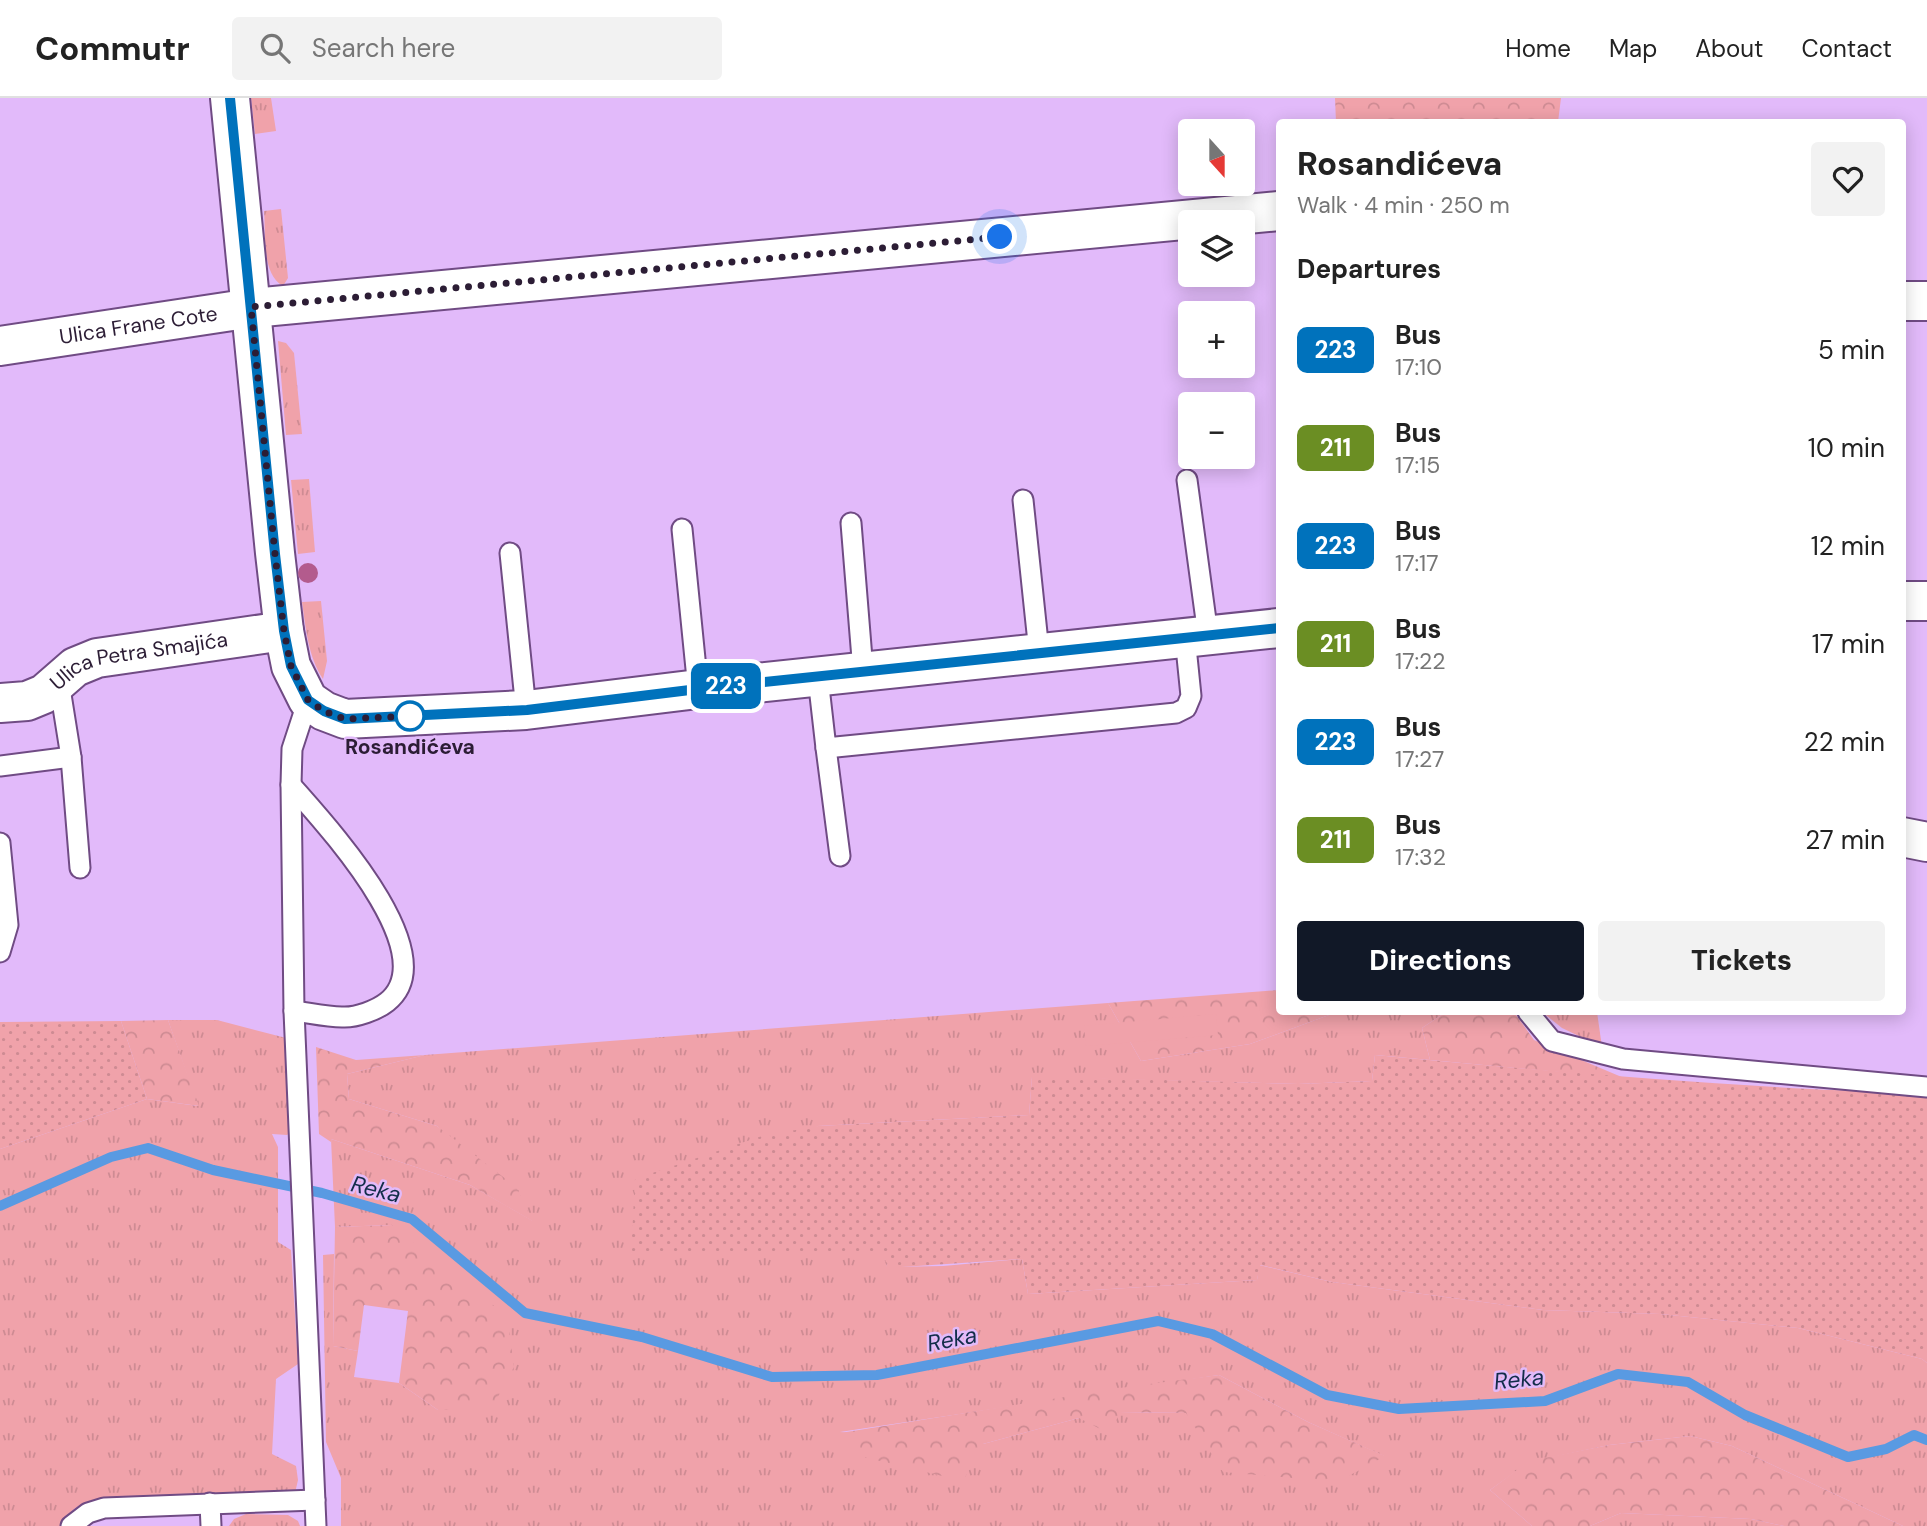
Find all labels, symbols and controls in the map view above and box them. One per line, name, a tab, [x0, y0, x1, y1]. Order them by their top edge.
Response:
search box	[232, 17, 722, 80]
text: Commutr	[35, 27, 190, 70]
icon: search	[256, 29, 294, 67]
text: Search here	[312, 31, 455, 65]
text: Home	[1505, 33, 1571, 64]
text: Map	[1609, 33, 1657, 64]
text: About	[1695, 33, 1764, 64]
text: Contact	[1802, 33, 1892, 64]
north arrow	[1178, 119, 1255, 196]
map controls	[1178, 119, 1255, 469]
text: Rosandićeva	[1297, 142, 1502, 185]
button: heart	[1811, 142, 1885, 216]
text: Walk · 4 min · 250 m	[1297, 190, 1510, 220]
button: layers	[1178, 210, 1255, 287]
your location	[982, 219, 1017, 254]
text: Departures	[1297, 252, 1441, 286]
street label: Ulica Frane Cote	[57, 299, 219, 351]
button: +	[1178, 301, 1255, 378]
text: Bus	[1395, 318, 1441, 352]
text: 5 min	[1818, 333, 1885, 367]
text: 223	[1314, 334, 1357, 365]
text: 17:10	[1395, 352, 1442, 382]
button: −	[1178, 392, 1255, 469]
text: Bus	[1395, 416, 1441, 450]
text: 10 min	[1808, 431, 1885, 465]
text: 211	[1320, 432, 1351, 463]
text: 17:15	[1395, 450, 1440, 480]
text: Bus	[1395, 514, 1441, 548]
text: 12 min	[1811, 529, 1885, 563]
text: 223	[1314, 530, 1357, 561]
text: 17:17	[1395, 548, 1439, 578]
text: Bus	[1395, 612, 1441, 646]
street label: Ulica Petra Smajića	[44, 625, 230, 697]
text: 17 min	[1812, 627, 1885, 661]
text: 211	[1320, 628, 1351, 659]
text: 17:22	[1395, 646, 1446, 676]
line badge: 223	[686, 663, 766, 709]
text: 223	[705, 670, 747, 701]
marker: Rosandićeva	[395, 701, 425, 731]
text: Bus	[1395, 710, 1441, 744]
text: 22 min	[1804, 725, 1885, 759]
text: 223	[1314, 726, 1357, 757]
place label: Rosandićeva	[345, 733, 475, 761]
text: 17:27	[1395, 744, 1444, 774]
text: Bus	[1395, 808, 1441, 842]
text: 27 min	[1805, 823, 1885, 857]
text: 211	[1320, 824, 1351, 855]
text: 17:32	[1395, 842, 1446, 872]
button: Directions	[1297, 921, 1584, 1001]
button: Tickets	[1598, 921, 1885, 1001]
water label: Reka	[348, 1168, 404, 1210]
water label: Reka	[924, 1319, 980, 1359]
water label: Reka	[1492, 1361, 1546, 1397]

